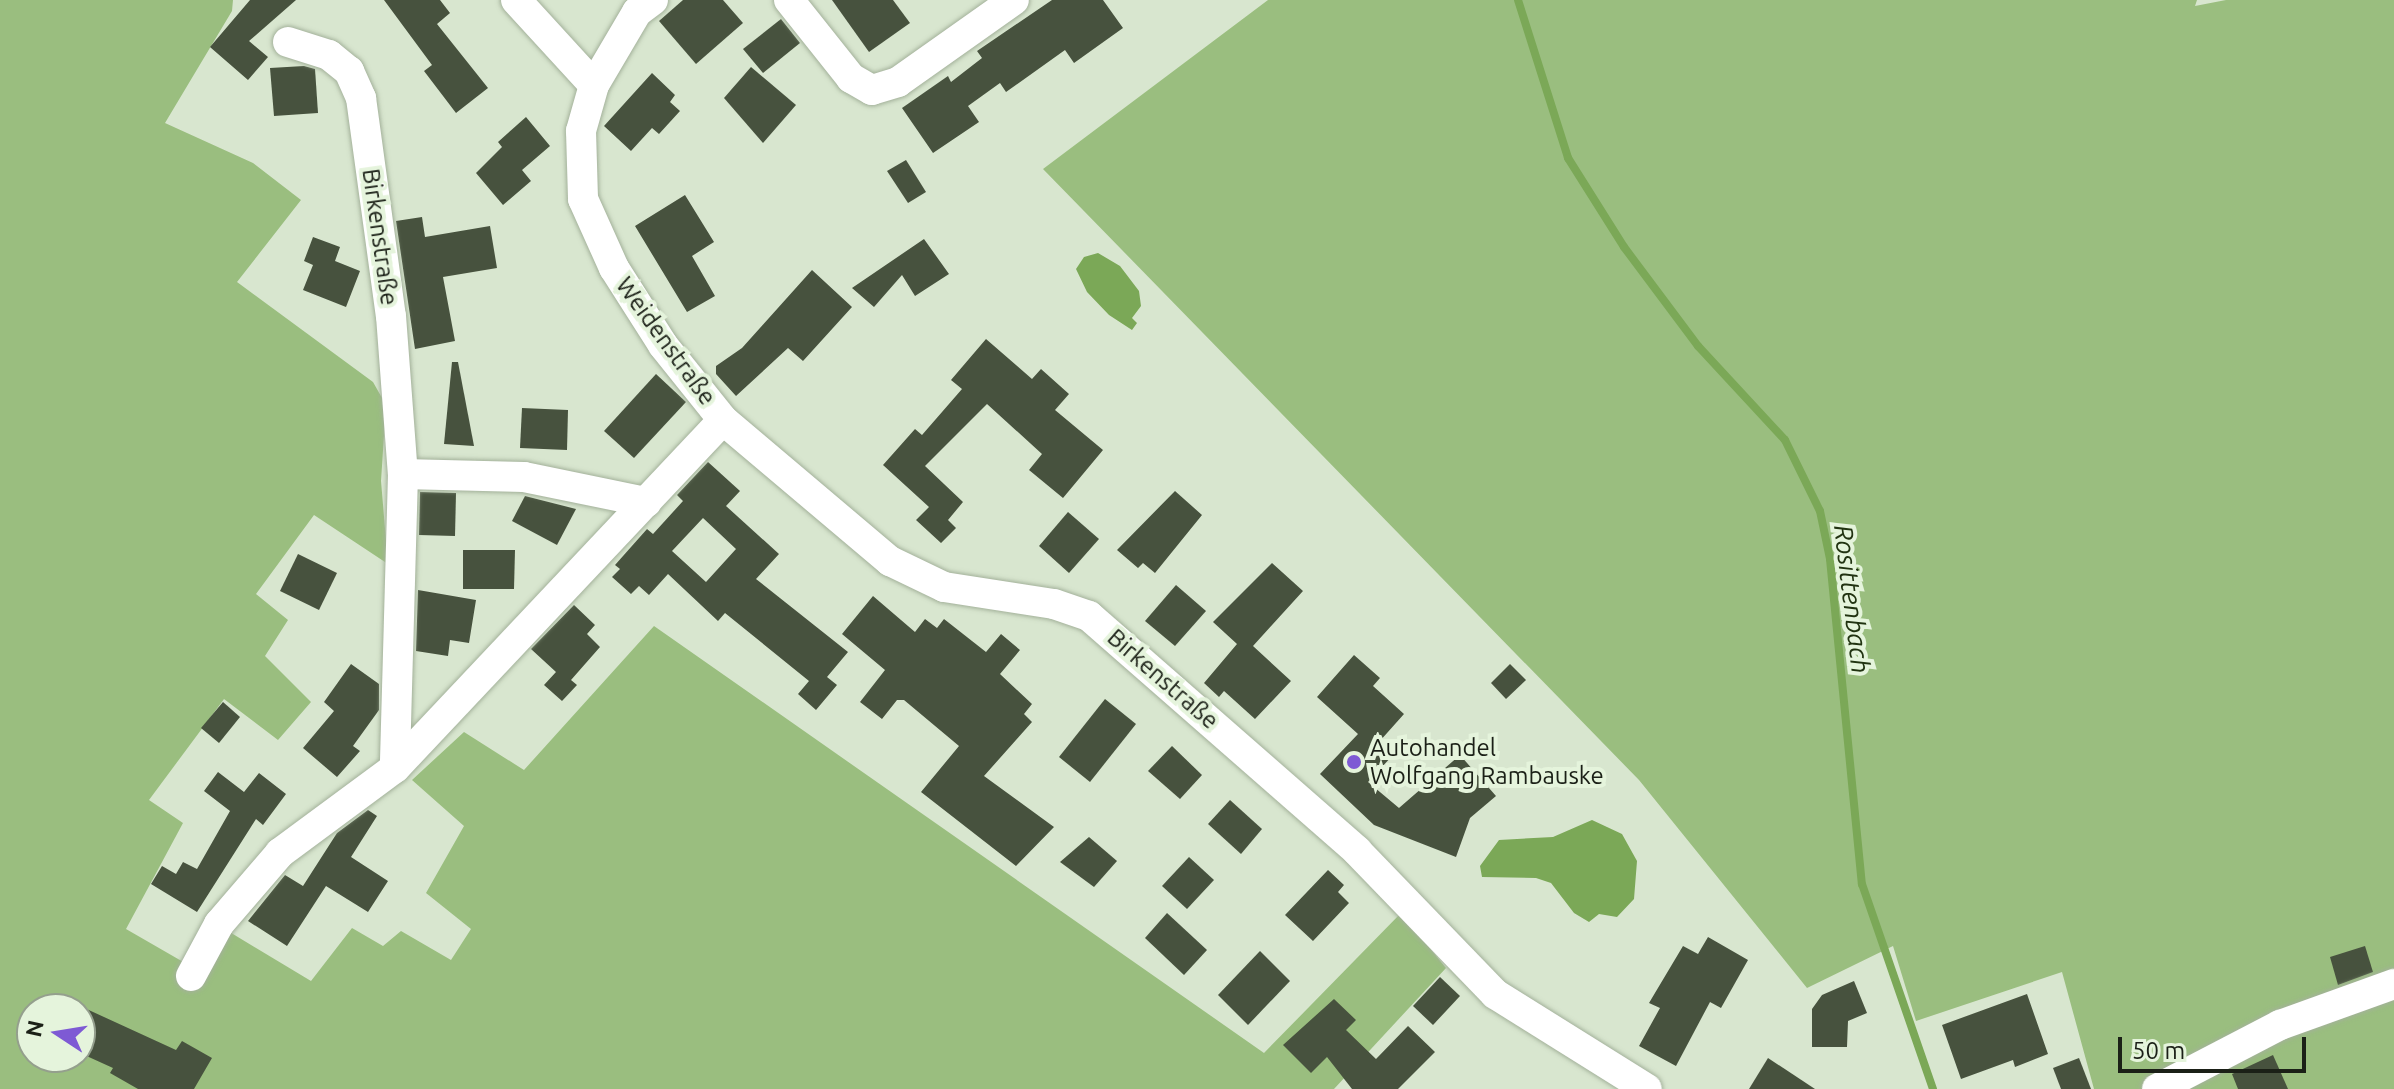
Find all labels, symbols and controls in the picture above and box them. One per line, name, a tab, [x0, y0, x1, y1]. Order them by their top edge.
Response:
street label: Birkenstraße	[356, 167, 404, 307]
street label: Weidenstraße	[610, 272, 722, 410]
water label: Rosittenbach	[1827, 523, 1877, 675]
street label: Birkenstraße	[1102, 623, 1224, 735]
place label: Autohandel Wolfgang Rambauske	[1370, 734, 1604, 790]
marker: Autohandel Wolfgang Rambauske	[1345, 753, 1363, 771]
north arrow	[16, 993, 96, 1073]
text: N	[20, 1018, 48, 1039]
scale bar	[2122, 1021, 2310, 1071]
text: 50 m	[2132, 1037, 2185, 1064]

